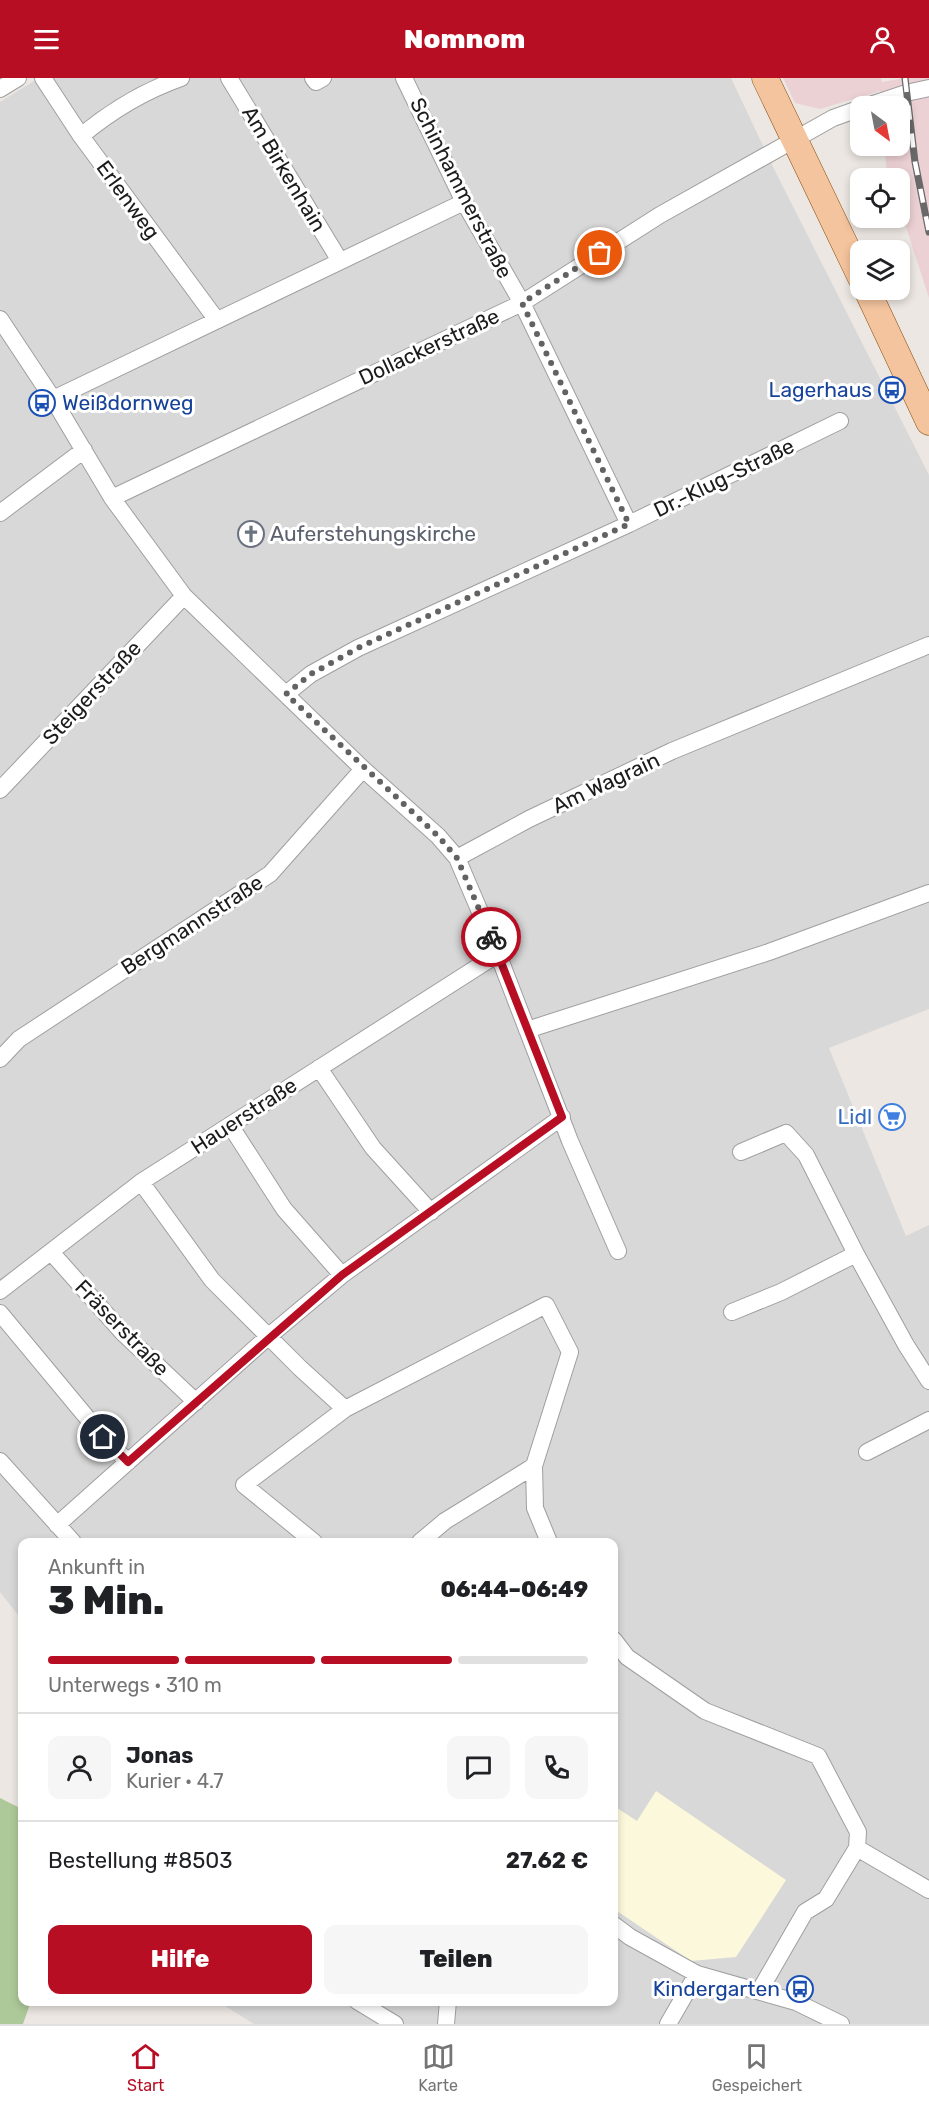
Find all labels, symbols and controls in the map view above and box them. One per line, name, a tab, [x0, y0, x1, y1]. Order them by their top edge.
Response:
icon: menu	[30, 23, 63, 56]
text: Nomnom	[404, 23, 525, 55]
icon: person	[866, 23, 899, 56]
street label: Schinhammerstraße	[405, 93, 518, 282]
north arrow	[850, 96, 910, 156]
map controls	[850, 96, 910, 300]
street label: Am Birkenhain	[237, 101, 332, 236]
street label: Erlenweg	[92, 156, 165, 244]
button: locate	[850, 168, 910, 228]
pin	[574, 227, 625, 278]
icon: bag	[583, 236, 616, 269]
button: layers	[850, 240, 910, 300]
street label: Dollackerstraße	[354, 303, 503, 390]
bus stop icon: Lagerhaus	[877, 375, 907, 405]
place label: Lagerhaus	[769, 377, 872, 402]
bus stop icon: Weißdornweg	[27, 388, 57, 418]
place label: Weißdornweg	[62, 390, 194, 415]
street label: Dr.-Klug-Straße	[650, 433, 798, 522]
church icon: Auferstehungskirche	[236, 519, 266, 549]
place label: Auferstehungskirche	[270, 521, 476, 546]
street label: Steigerstraße	[37, 636, 146, 750]
street label: Am Wagrain	[548, 747, 663, 818]
street label: Bergmannstraße	[116, 869, 267, 980]
courier	[461, 907, 521, 967]
icon: bike	[475, 921, 508, 954]
street label: Hauerstraße	[186, 1072, 301, 1159]
supermarket icon: Lidl	[877, 1102, 907, 1132]
place label: Lidl	[837, 1104, 872, 1129]
street label: Fräserstraße	[70, 1274, 175, 1381]
pin	[77, 1411, 128, 1462]
icon: home	[86, 1420, 119, 1453]
text: Ankunft in	[48, 1555, 145, 1579]
text: 06:44–06:49	[440, 1576, 588, 1603]
text: 3 Min.	[48, 1578, 164, 1624]
text: Unterwegs · 310 m	[48, 1673, 222, 1697]
button: person	[48, 1736, 111, 1799]
button: chat	[447, 1736, 510, 1799]
button: phone	[525, 1736, 588, 1799]
text: Jonas	[126, 1742, 194, 1769]
text: Kurier · 4.7	[126, 1769, 224, 1793]
text: Bestellung #8503	[48, 1847, 233, 1874]
text: 27.62 €	[506, 1847, 588, 1874]
button: Hilfe	[48, 1925, 312, 1994]
button: Teilen	[324, 1925, 588, 1994]
bus stop icon: Kindergarten	[785, 1974, 815, 2004]
place label: Kindergarten	[653, 1976, 780, 2001]
tab: Start	[127, 2040, 164, 2095]
tab: Karte	[418, 2040, 458, 2095]
tab: Gespeichert	[712, 2040, 802, 2095]

